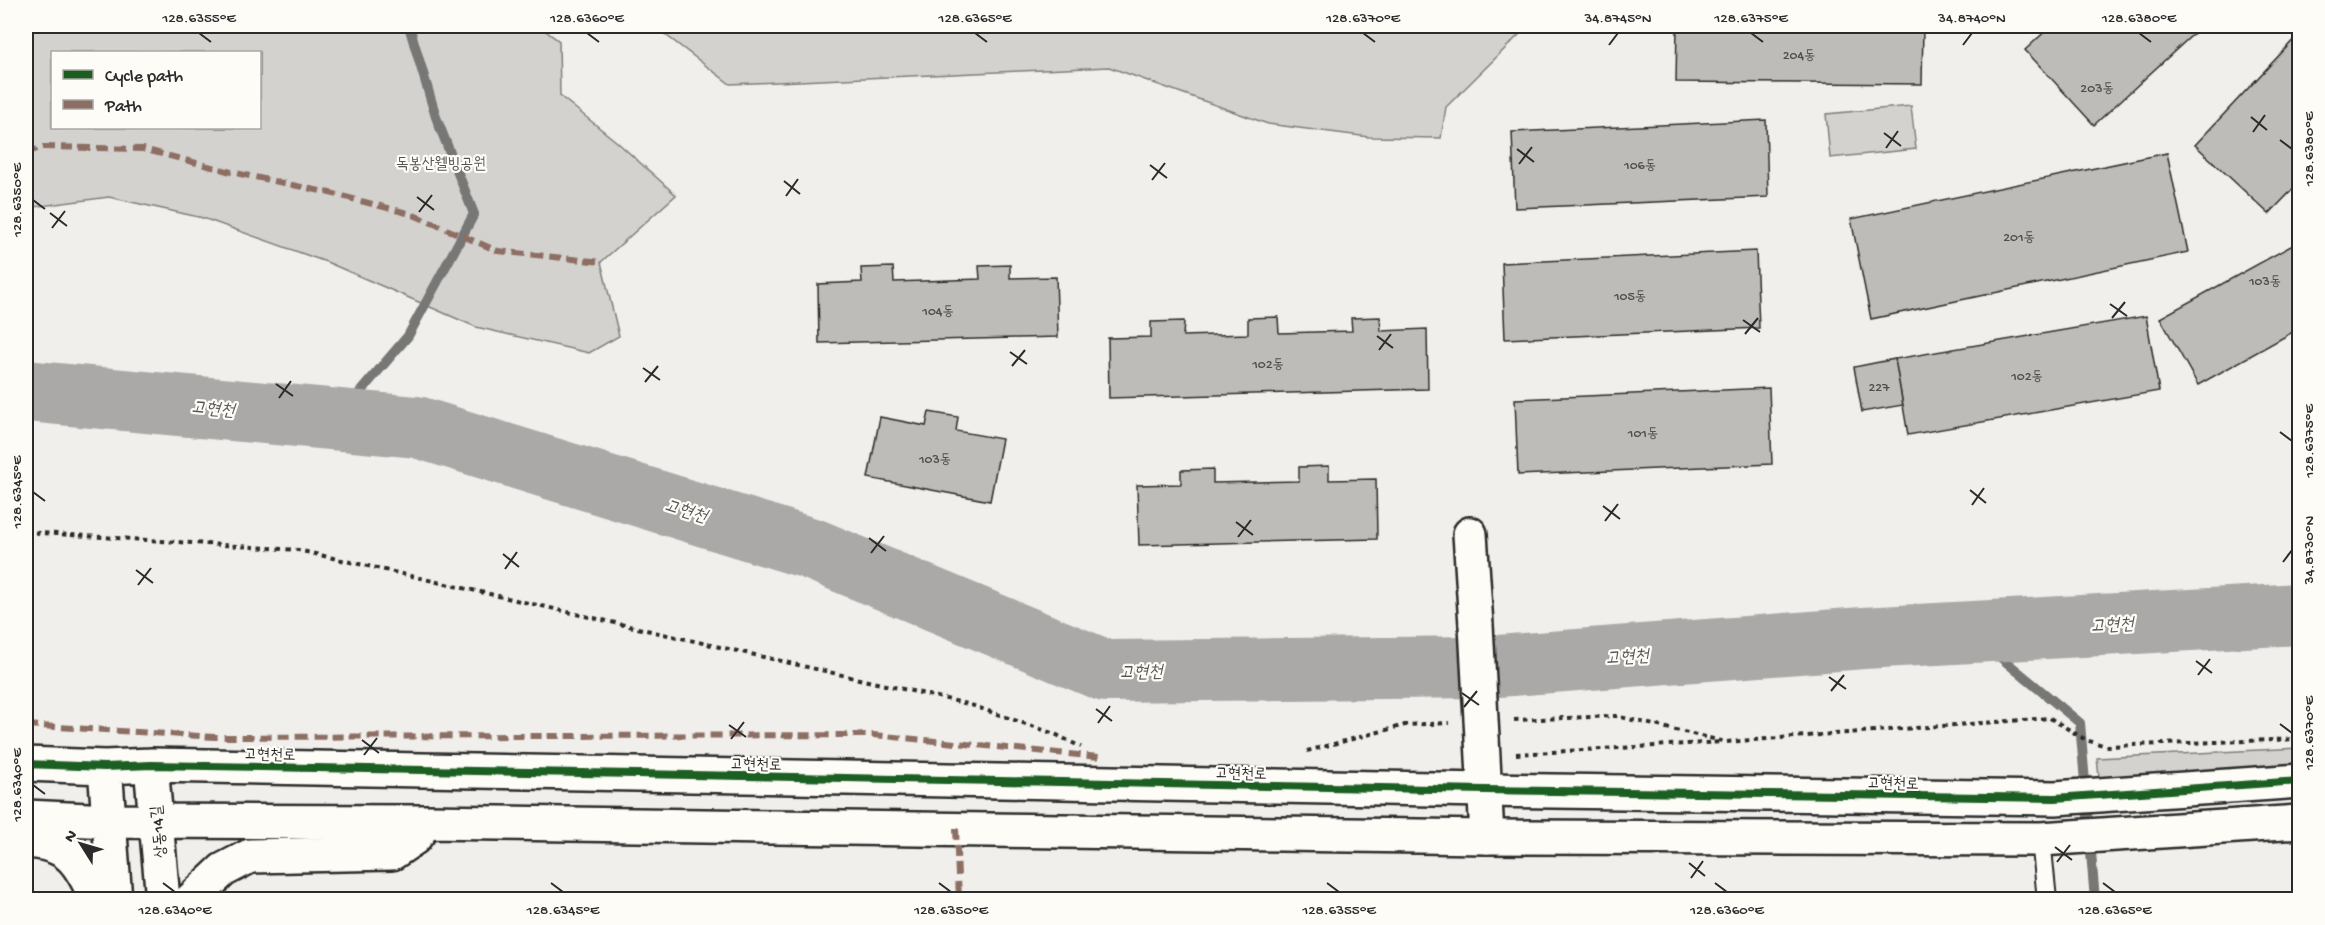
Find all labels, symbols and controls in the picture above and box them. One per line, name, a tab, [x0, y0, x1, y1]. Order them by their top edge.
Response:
text: 128.6355°E	[161, 10, 236, 28]
text: 128.6360°E	[549, 10, 625, 28]
text: 128.6365°E	[937, 10, 1012, 28]
text: 128.6370°E	[1325, 10, 1401, 28]
text: 34.8745°N	[1583, 10, 1652, 28]
text: 128.6375°E	[1713, 10, 1788, 28]
text: 34.8740°N	[1937, 10, 2006, 28]
text: 128.6380°E	[2101, 10, 2177, 28]
house number: 204동	[1783, 48, 1815, 65]
legend	[51, 51, 261, 129]
text: Cycle path	[105, 67, 183, 88]
house number: 203동	[2080, 81, 2114, 98]
text: Path	[104, 97, 142, 118]
text: 128.6380°E	[2301, 111, 2319, 187]
park label: 독봉산웰빙공원	[396, 156, 486, 175]
house number: 106동	[1623, 158, 1656, 175]
text: 128.6350°E	[9, 162, 27, 238]
house number: 201동	[2003, 230, 2035, 247]
house number: 103동	[2248, 274, 2281, 291]
house number: 105동	[1613, 289, 1646, 306]
house number: 104동	[921, 304, 954, 321]
house number: 102동	[1251, 357, 1284, 374]
house number: 102동	[2010, 369, 2043, 386]
house number: 227	[1868, 380, 1890, 397]
water label: 고현천	[190, 398, 237, 423]
text: 128.6375°E	[2301, 404, 2319, 479]
house number: 101동	[1627, 426, 1658, 443]
house number: 103동	[918, 452, 951, 469]
text: 128.6345°E	[9, 455, 27, 529]
water label: 고현천	[661, 496, 711, 529]
text: 34.8730°N	[2301, 516, 2319, 585]
water label: 고현천	[2090, 615, 2136, 638]
water label: 고현천	[1605, 646, 1651, 670]
water label: 고현천	[1119, 663, 1164, 684]
text: 128.6370°E	[2301, 695, 2319, 771]
street label: 고현천로	[244, 747, 296, 766]
text: 128.6340°E	[9, 748, 27, 823]
street label: 고현천로	[730, 757, 782, 776]
street label: 고현천로	[1215, 766, 1267, 785]
street label: 고현천로	[1867, 776, 1919, 795]
street label: 상동14길	[149, 805, 172, 859]
north arrow	[51, 814, 111, 874]
text: N	[61, 827, 83, 847]
text: 128.6340°E	[137, 902, 212, 920]
text: 128.6345°E	[526, 902, 600, 920]
text: 128.6350°E	[913, 902, 989, 920]
text: 128.6355°E	[1301, 902, 1376, 920]
text: 128.6360°E	[1689, 902, 1765, 920]
text: 128.6365°E	[2077, 902, 2152, 920]

